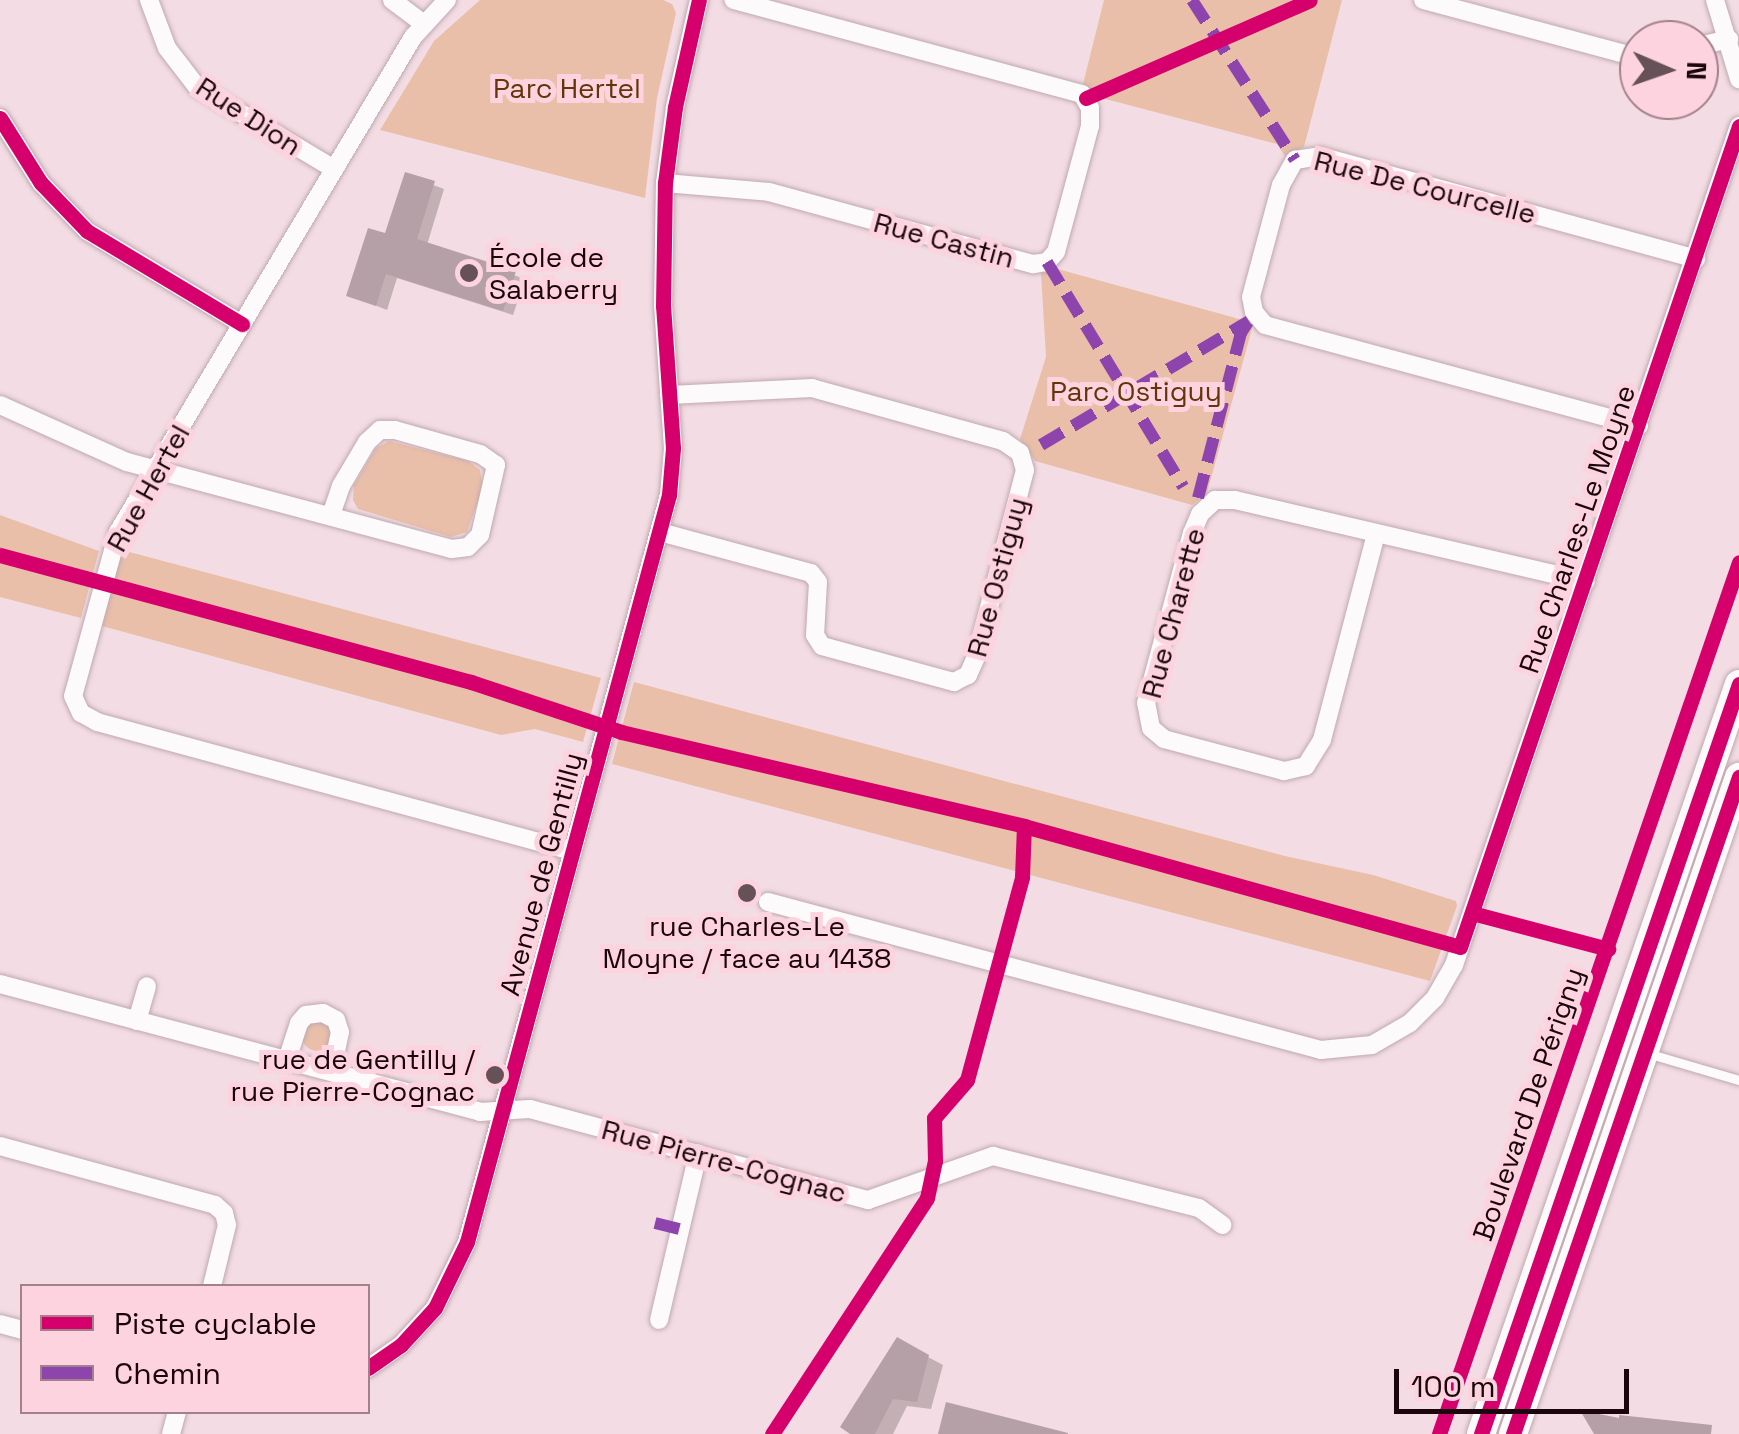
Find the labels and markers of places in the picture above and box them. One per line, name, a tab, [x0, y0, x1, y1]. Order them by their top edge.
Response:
place label: École de Salaberry	[489, 240, 618, 306]
marker: École de Salaberry	[458, 262, 480, 284]
marker: rue Charles-Le Moyne / face au 1438	[736, 882, 758, 904]
place label: rue Charles-Le Moyne / face au 1438	[602, 909, 892, 975]
place label: rue de Gentilly / rue Pierre-Cognac	[230, 1042, 475, 1108]
marker: rue de Gentilly / rue Pierre-Cognac	[484, 1064, 506, 1086]

